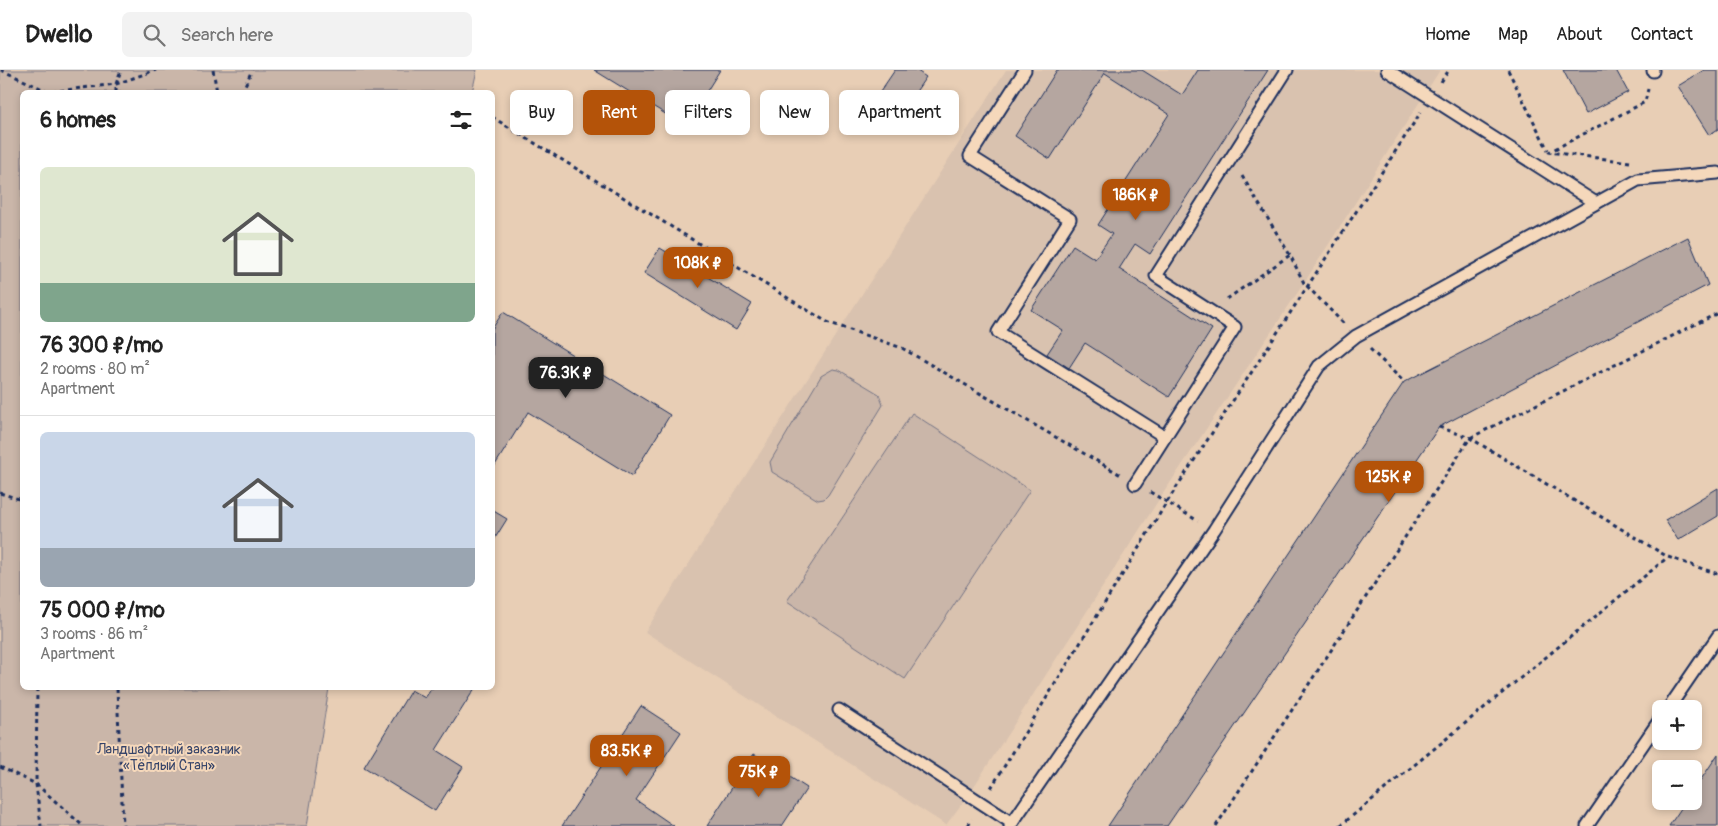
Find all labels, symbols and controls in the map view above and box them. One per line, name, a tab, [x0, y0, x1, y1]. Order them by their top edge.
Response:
search box	[122, 12, 472, 57]
text: Dwello	[25, 20, 92, 49]
icon: search	[140, 21, 168, 49]
text: Search here	[180, 23, 273, 47]
text: Home	[1425, 23, 1470, 46]
text: Map	[1498, 23, 1528, 46]
text: About	[1556, 23, 1602, 46]
text: Contact	[1630, 23, 1693, 46]
chip: Buy	[510, 90, 573, 135]
chip: Rent	[583, 90, 655, 135]
chip: Filters	[665, 90, 750, 135]
chip: New	[760, 90, 829, 135]
chip: Apartment	[839, 90, 959, 135]
icon: filters	[447, 106, 475, 134]
text: 6 homes	[40, 107, 116, 134]
pin: 186K ₽	[1095, 178, 1177, 221]
text: 186K ₽	[1113, 185, 1159, 205]
icon: home	[213, 199, 303, 289]
pin: 108K ₽	[657, 246, 739, 289]
text: 108K ₽	[674, 253, 722, 273]
text: 76 300 ₽/mo	[40, 332, 163, 359]
pin: 76.3K ₽	[520, 356, 612, 399]
text: 2 rooms · 80 m²	[40, 359, 150, 379]
text: 76.3K ₽	[540, 363, 592, 383]
text: Apartment	[40, 379, 115, 399]
pin: 125K ₽	[1348, 460, 1430, 503]
icon: home	[213, 465, 303, 555]
text: 125K ₽	[1366, 467, 1412, 487]
text: 75 000 ₽/mo	[40, 597, 165, 624]
text: 3 rooms · 86 m²	[40, 624, 148, 644]
text: Apartment	[40, 644, 115, 664]
map controls	[1652, 700, 1702, 810]
button: +	[1652, 700, 1702, 750]
pin: 83.5K ₽	[581, 734, 673, 777]
park label: Ландшафтный заказник «Тёплый Стан»	[96, 741, 241, 774]
text: 83.5K ₽	[601, 741, 653, 761]
pin: 75K ₽	[724, 756, 794, 798]
button: −	[1652, 760, 1702, 810]
text: 75K ₽	[739, 762, 779, 782]

